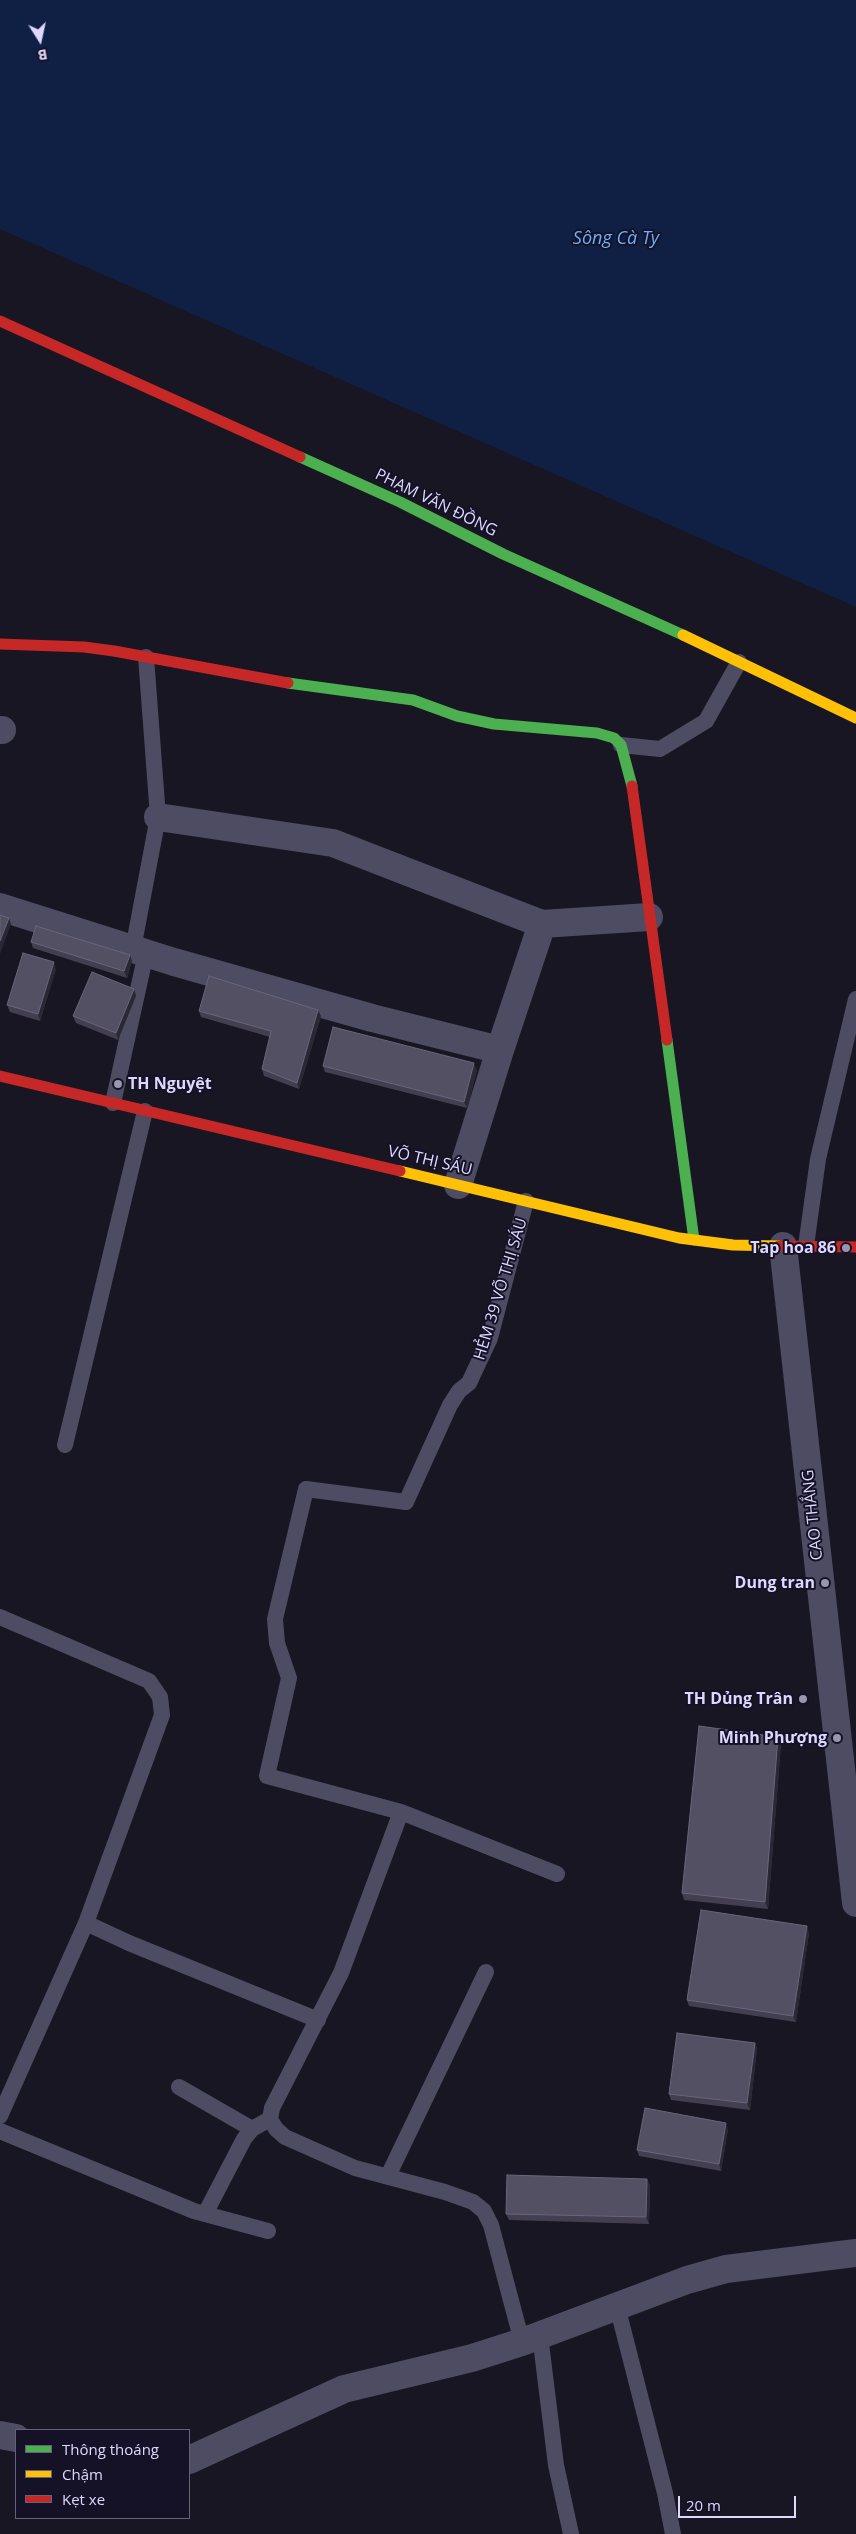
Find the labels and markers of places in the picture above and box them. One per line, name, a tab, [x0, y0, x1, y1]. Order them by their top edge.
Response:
place label: TH Nguyệt	[128, 1074, 212, 1094]
marker: TH Nguyệt	[112, 1078, 124, 1090]
place label: Tap hoa 86	[750, 1238, 836, 1258]
marker: Tap hoa 86	[840, 1242, 852, 1254]
place label: Dung tran	[735, 1573, 815, 1593]
marker: Dung tran	[819, 1577, 831, 1589]
place label: TH Dủng Trân	[685, 1689, 793, 1709]
marker: TH Dủng Trân	[797, 1693, 809, 1705]
place label: Minh Phượng	[719, 1728, 827, 1748]
marker: Minh Phượng	[831, 1732, 843, 1744]

